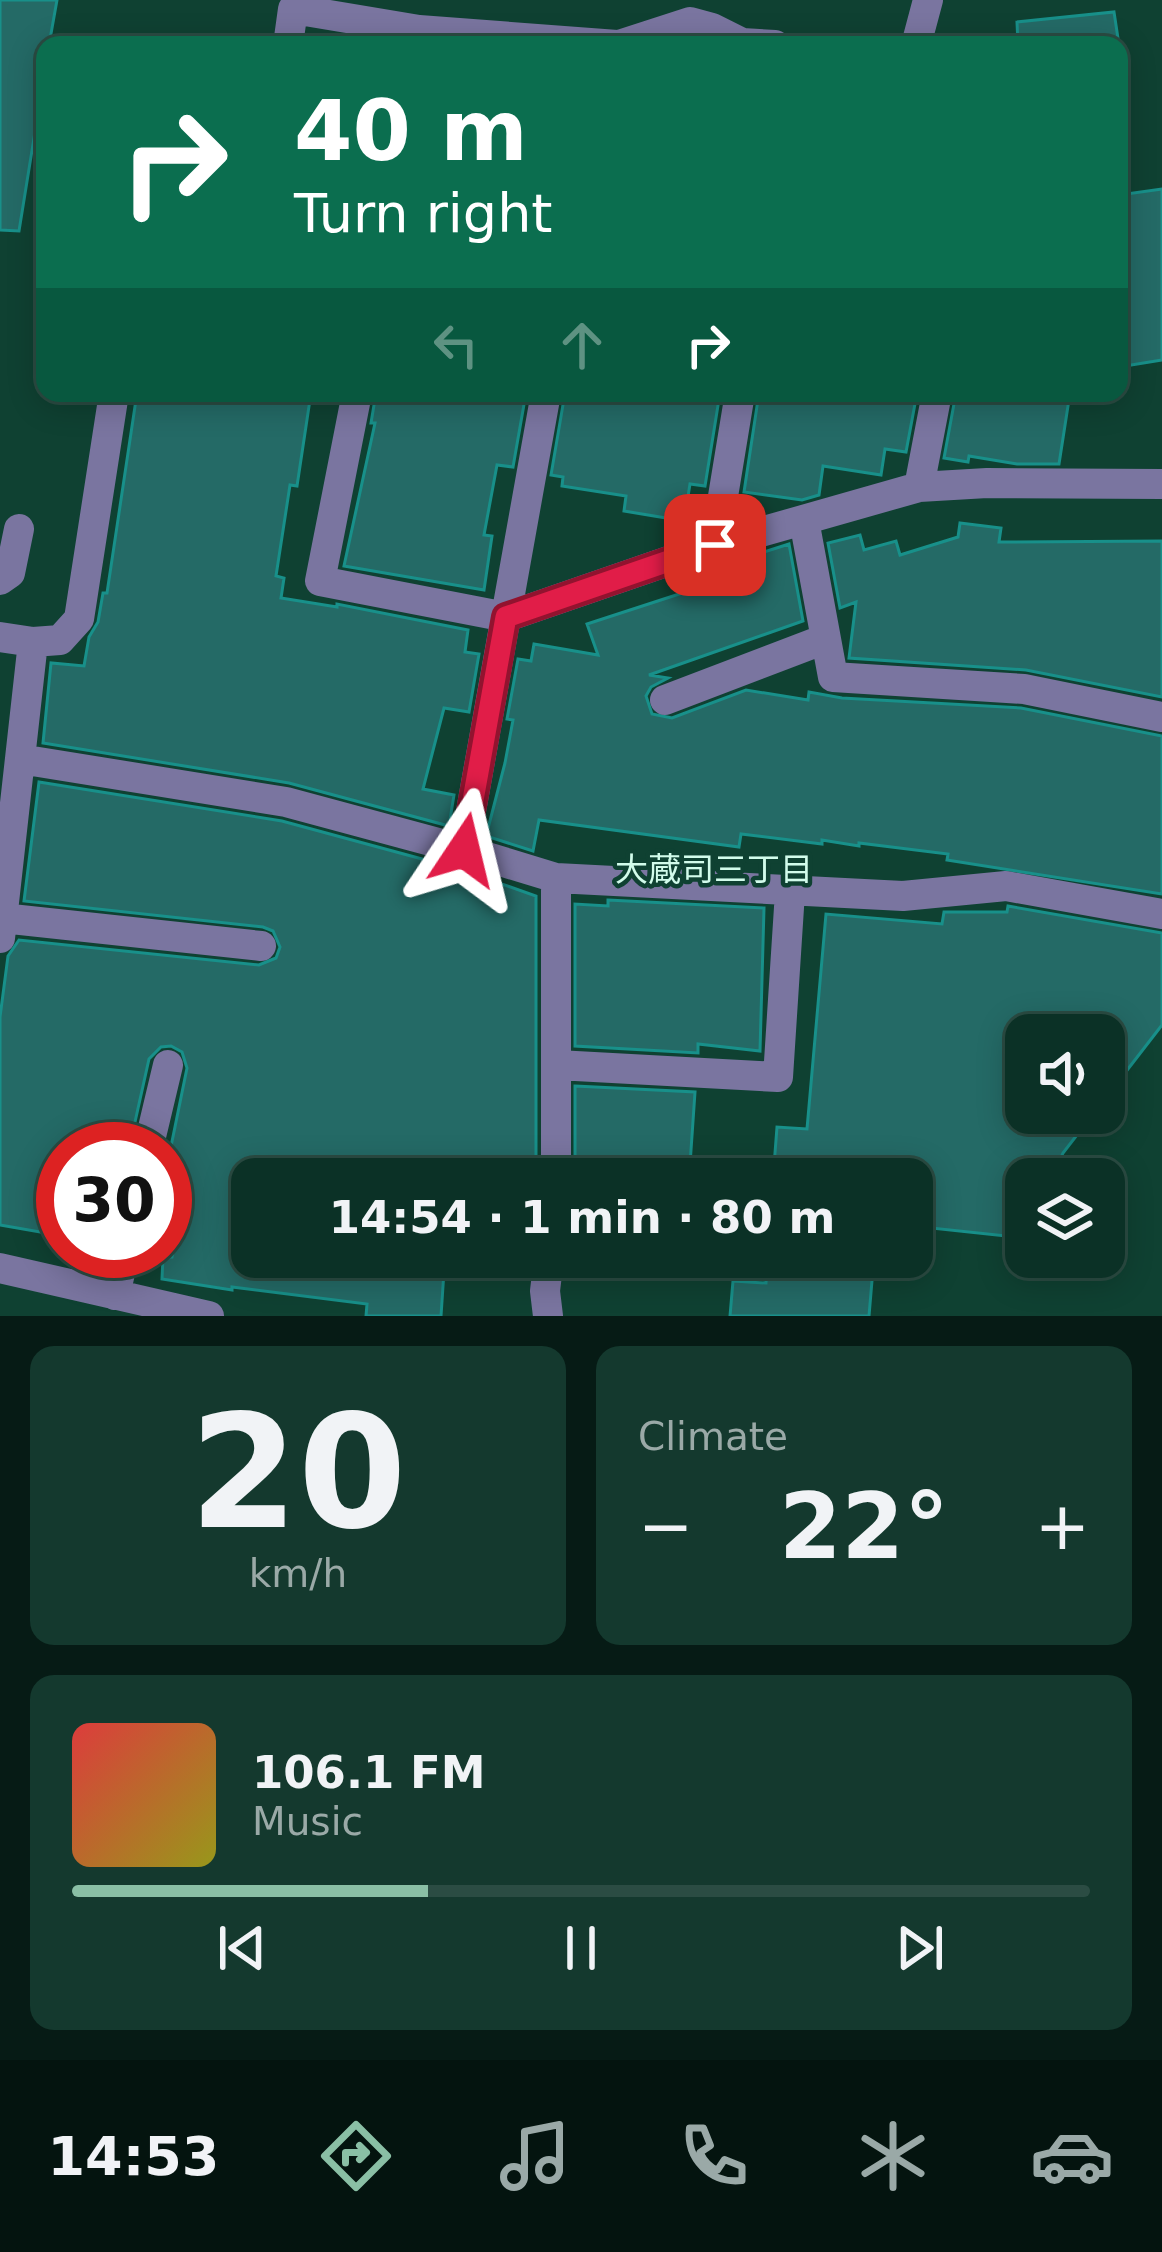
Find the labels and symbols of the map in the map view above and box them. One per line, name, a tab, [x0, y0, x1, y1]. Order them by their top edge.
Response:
pin	[664, 494, 766, 596]
position arrow	[401, 787, 527, 913]
district label: 大蔵司三丁目	[615, 850, 813, 889]
speed limit sign: 30	[36, 1122, 192, 1278]

